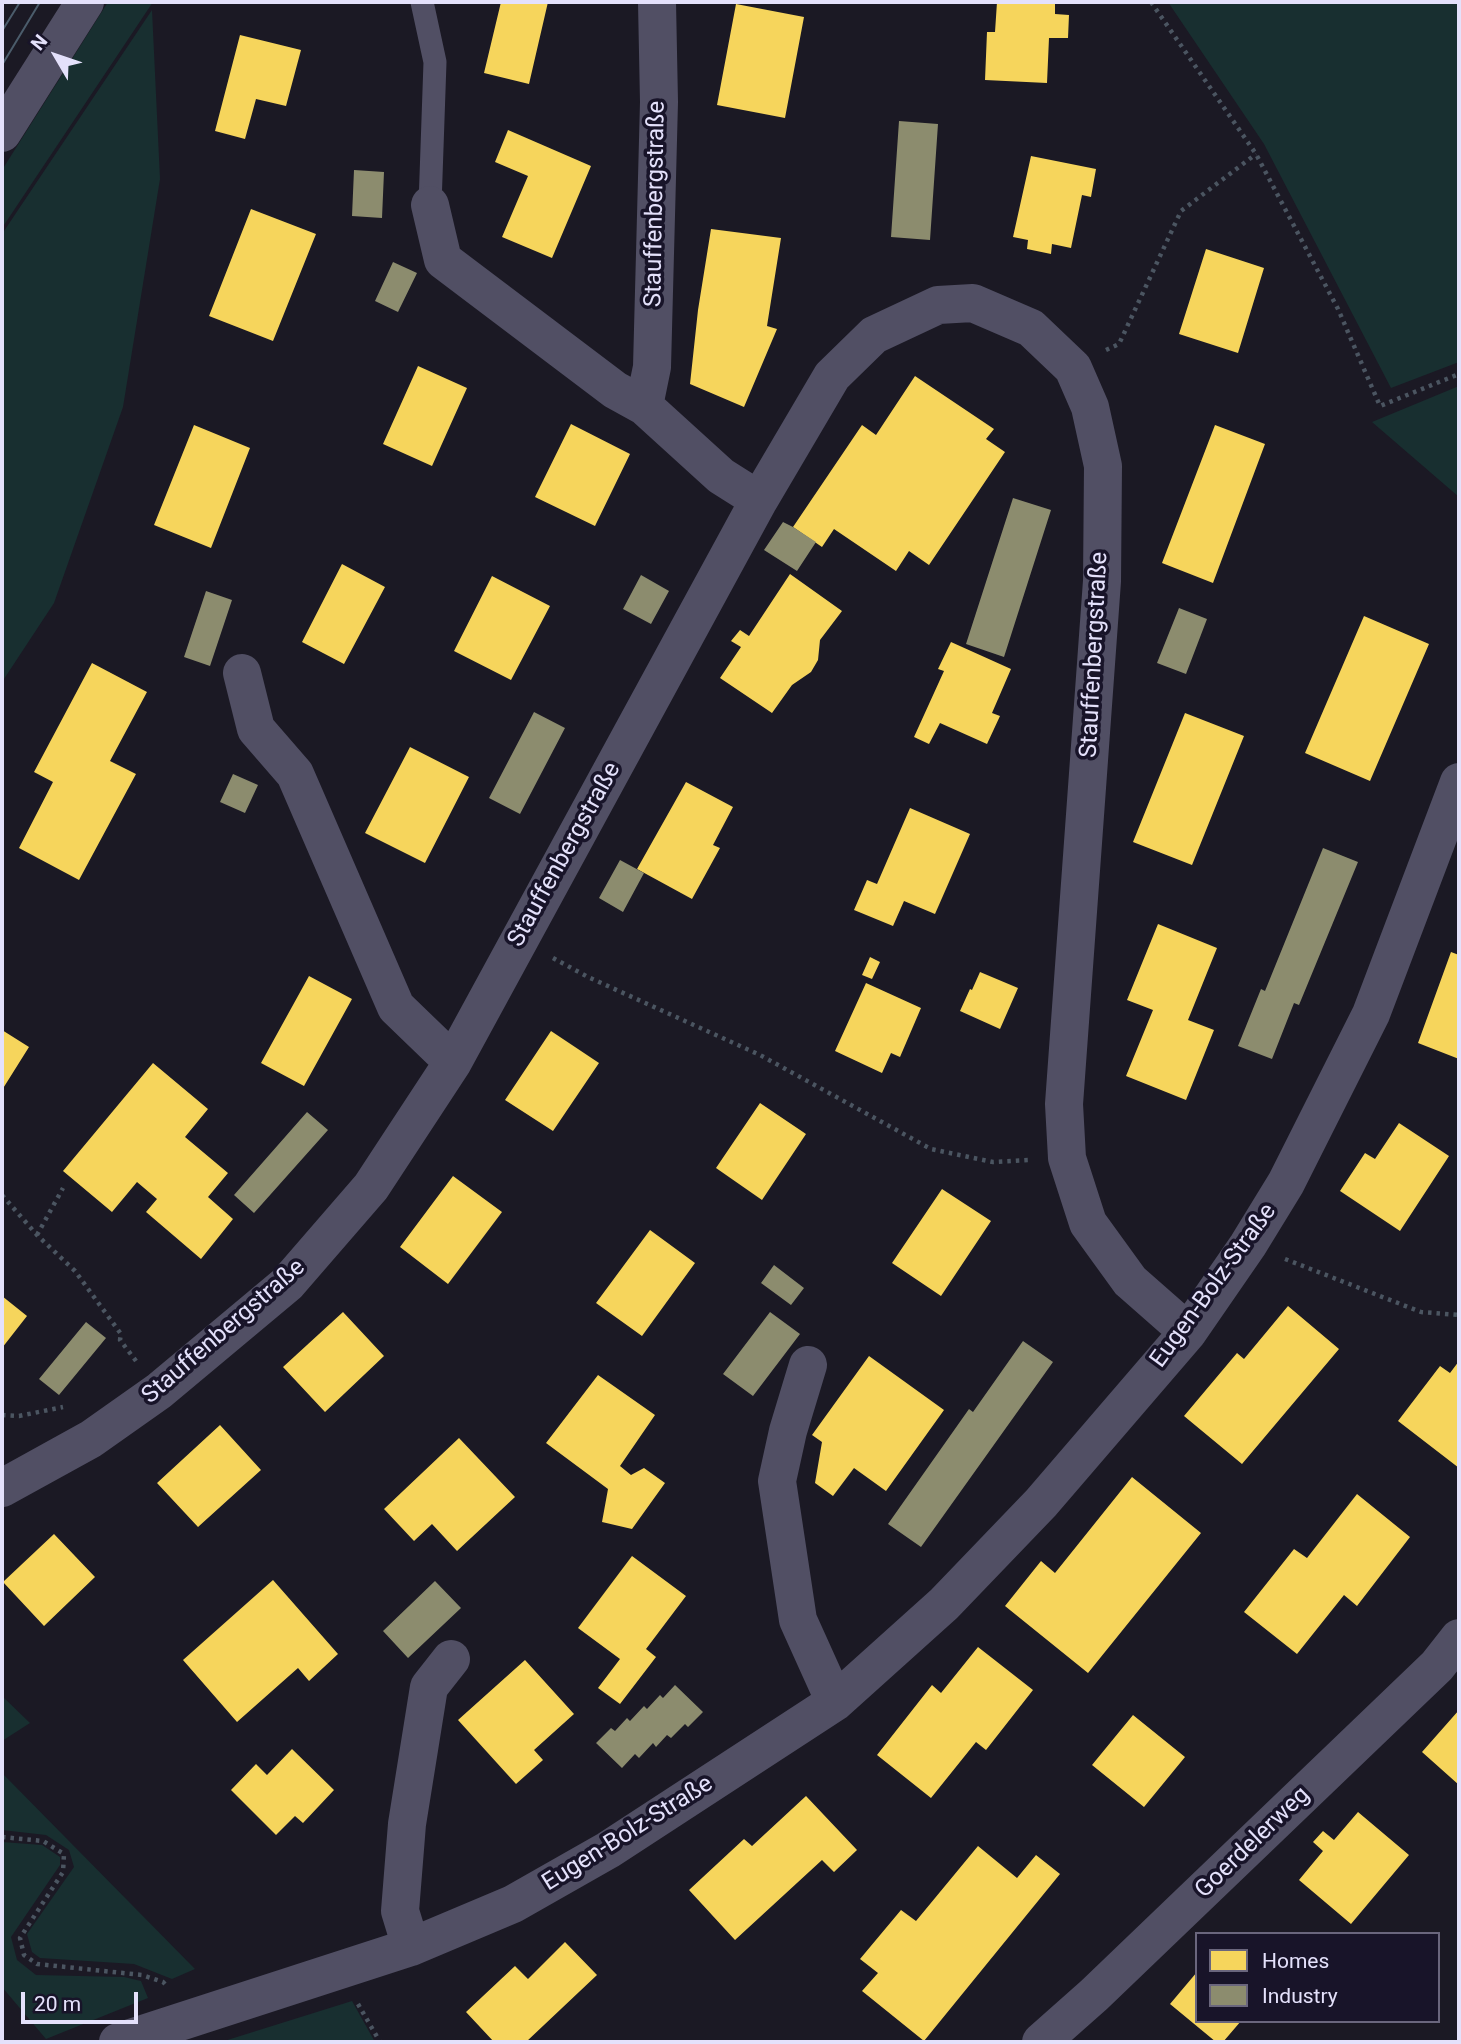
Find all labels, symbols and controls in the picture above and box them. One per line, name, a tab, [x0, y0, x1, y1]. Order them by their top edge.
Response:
north arrow	[21, 21, 91, 91]
text: N	[26, 30, 52, 55]
street label: Stauffenbergstraße	[640, 101, 672, 307]
street label: Stauffenbergstraße	[1075, 551, 1115, 759]
street label: Stauffenbergstraße	[502, 758, 628, 952]
street label: Eugen-Bolz-Straße	[1145, 1198, 1283, 1374]
street label: Stauffenbergstraße	[137, 1253, 311, 1411]
street label: Eugen-Bolz-Straße	[537, 1770, 719, 1898]
street label: Goerdelerweg	[1190, 1781, 1316, 1905]
legend	[1195, 1932, 1440, 2023]
text: Homes	[1262, 1949, 1329, 1973]
scale bar	[24, 1978, 142, 2022]
text: Industry	[1262, 1984, 1338, 2008]
text: 20 m	[34, 1992, 81, 2016]

